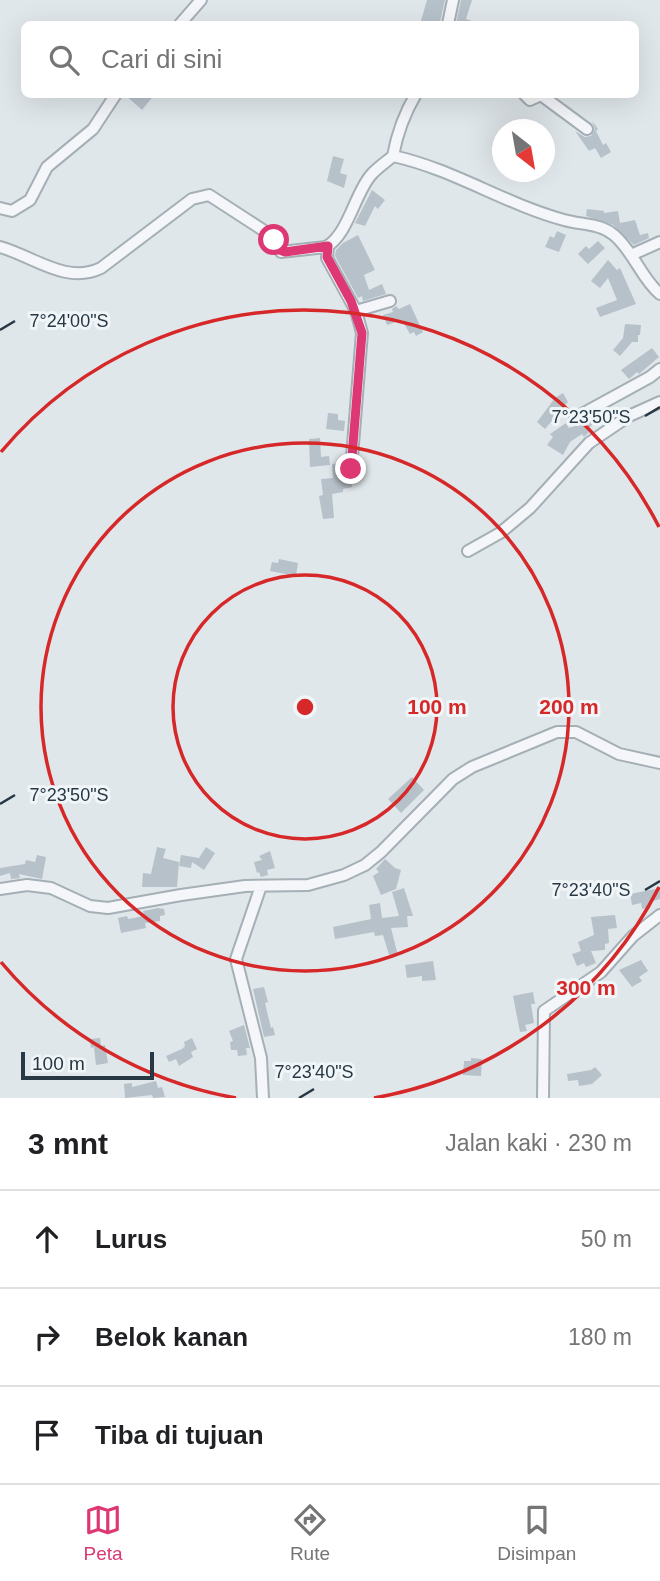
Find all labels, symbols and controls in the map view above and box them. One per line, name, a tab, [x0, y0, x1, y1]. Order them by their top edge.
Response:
search box	[21, 21, 639, 98]
icon: search	[45, 41, 83, 79]
text: Cari di sini	[101, 44, 222, 74]
north arrow	[492, 119, 555, 182]
route start	[258, 224, 289, 255]
text: 7°24'00"S	[29, 311, 109, 331]
text: 7°23'50"S	[551, 407, 631, 427]
route end	[335, 453, 366, 484]
centre of rings	[293, 695, 317, 719]
text: 100 m	[407, 695, 467, 718]
text: 200 m	[539, 695, 599, 718]
text: 7°23'50"S	[29, 785, 109, 805]
text: 7°23'40"S	[551, 880, 631, 900]
text: 300 m	[556, 976, 616, 999]
scale bar	[21, 1049, 154, 1081]
text: 100 m	[32, 1053, 85, 1074]
text: 7°23'40"S	[274, 1062, 354, 1082]
text: 3 mnt	[28, 1127, 108, 1160]
text: Jalan kaki · 230 m	[445, 1130, 632, 1156]
icon: ahead	[28, 1220, 66, 1258]
text: Lurus	[95, 1224, 167, 1254]
text: 50 m	[581, 1226, 632, 1252]
icon: right	[28, 1318, 66, 1356]
text: Belok kanan	[95, 1322, 248, 1352]
text: 180 m	[568, 1324, 632, 1350]
icon: arrive	[28, 1416, 66, 1454]
text: Tiba di tujuan	[95, 1420, 264, 1450]
tab: Peta	[84, 1501, 123, 1565]
tab: Rute	[290, 1501, 330, 1565]
tab: Disimpan	[497, 1501, 576, 1565]

